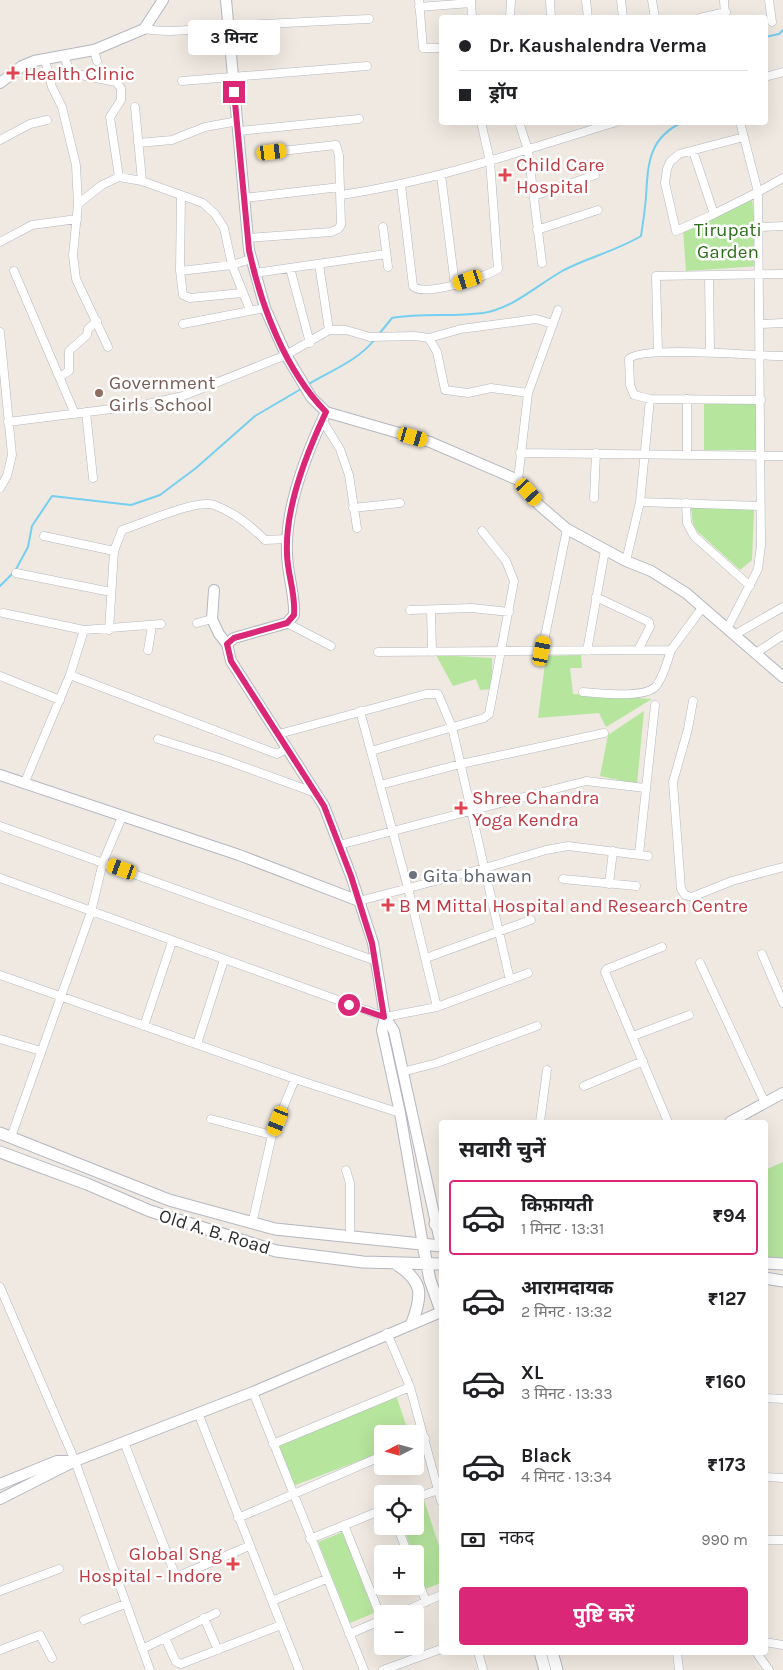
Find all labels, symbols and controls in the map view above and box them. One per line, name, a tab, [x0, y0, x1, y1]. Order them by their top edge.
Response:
callout: 3 मिनट	[188, 19, 280, 54]
text: 3 मिनट	[210, 28, 258, 47]
text: Dr. Kaushalendra Verma	[489, 35, 707, 57]
place label: Health Clinic	[24, 63, 135, 85]
marker: Health Clinic	[6, 66, 20, 80]
route end	[223, 81, 245, 103]
text: ड्रॉप	[489, 82, 517, 104]
car	[256, 143, 287, 161]
place label: Child Care Hospital	[516, 154, 605, 198]
marker: Child Care Hospital	[498, 168, 512, 182]
park label: Tirupati Garden	[694, 219, 762, 263]
car	[451, 268, 484, 292]
place label: Government Girls School	[109, 372, 215, 416]
marker: Government Girls School	[93, 387, 105, 399]
car	[396, 426, 429, 448]
car	[513, 476, 544, 508]
car	[531, 635, 552, 667]
place label: Shree Chandra Yoga Kendra	[472, 787, 599, 831]
marker: Shree Chandra Yoga Kendra	[454, 801, 468, 815]
car	[105, 857, 138, 881]
place label: Gita bhawan	[423, 865, 532, 887]
marker: Gita bhawan	[407, 869, 419, 881]
place label: B M Mittal Hospital and Research Centre	[399, 895, 748, 917]
marker: B M Mittal Hospital and Research Centre	[381, 898, 395, 912]
route start	[338, 994, 360, 1016]
car	[265, 1104, 290, 1138]
text: सवारी चुनें	[459, 1137, 546, 1163]
text: किफ़ायती	[521, 1194, 593, 1216]
icon: car	[461, 1195, 506, 1240]
street label: Old A. B. Road	[156, 1205, 273, 1259]
text: ₹94	[712, 1205, 746, 1227]
text: 1 मिनट · 13:31	[521, 1219, 604, 1238]
text: आरामदायक	[521, 1277, 613, 1299]
icon: car	[461, 1278, 506, 1323]
text: ₹127	[707, 1288, 746, 1310]
text: 2 मिनट · 13:32	[521, 1302, 612, 1321]
icon: car	[461, 1361, 506, 1406]
text: XL	[521, 1362, 543, 1384]
text: ₹160	[705, 1371, 746, 1393]
text: 3 मिनट · 13:33	[521, 1384, 613, 1403]
north arrow	[374, 1425, 424, 1475]
map controls	[374, 1425, 424, 1655]
icon: car	[461, 1444, 506, 1489]
text: Black	[521, 1445, 572, 1467]
text: ₹173	[707, 1454, 746, 1476]
text: 4 मिनट · 13:34	[521, 1467, 612, 1486]
button: locate	[374, 1485, 424, 1535]
icon: cash	[459, 1526, 487, 1554]
text: नकद	[499, 1527, 534, 1549]
text: 990 m	[701, 1530, 748, 1549]
place label: Global Sng Hospital - Indore	[79, 1543, 222, 1587]
button: +	[374, 1545, 424, 1595]
marker: Global Sng Hospital - Indore	[226, 1557, 240, 1571]
button: पुष्टि करें	[459, 1587, 748, 1645]
button: −	[374, 1605, 424, 1655]

